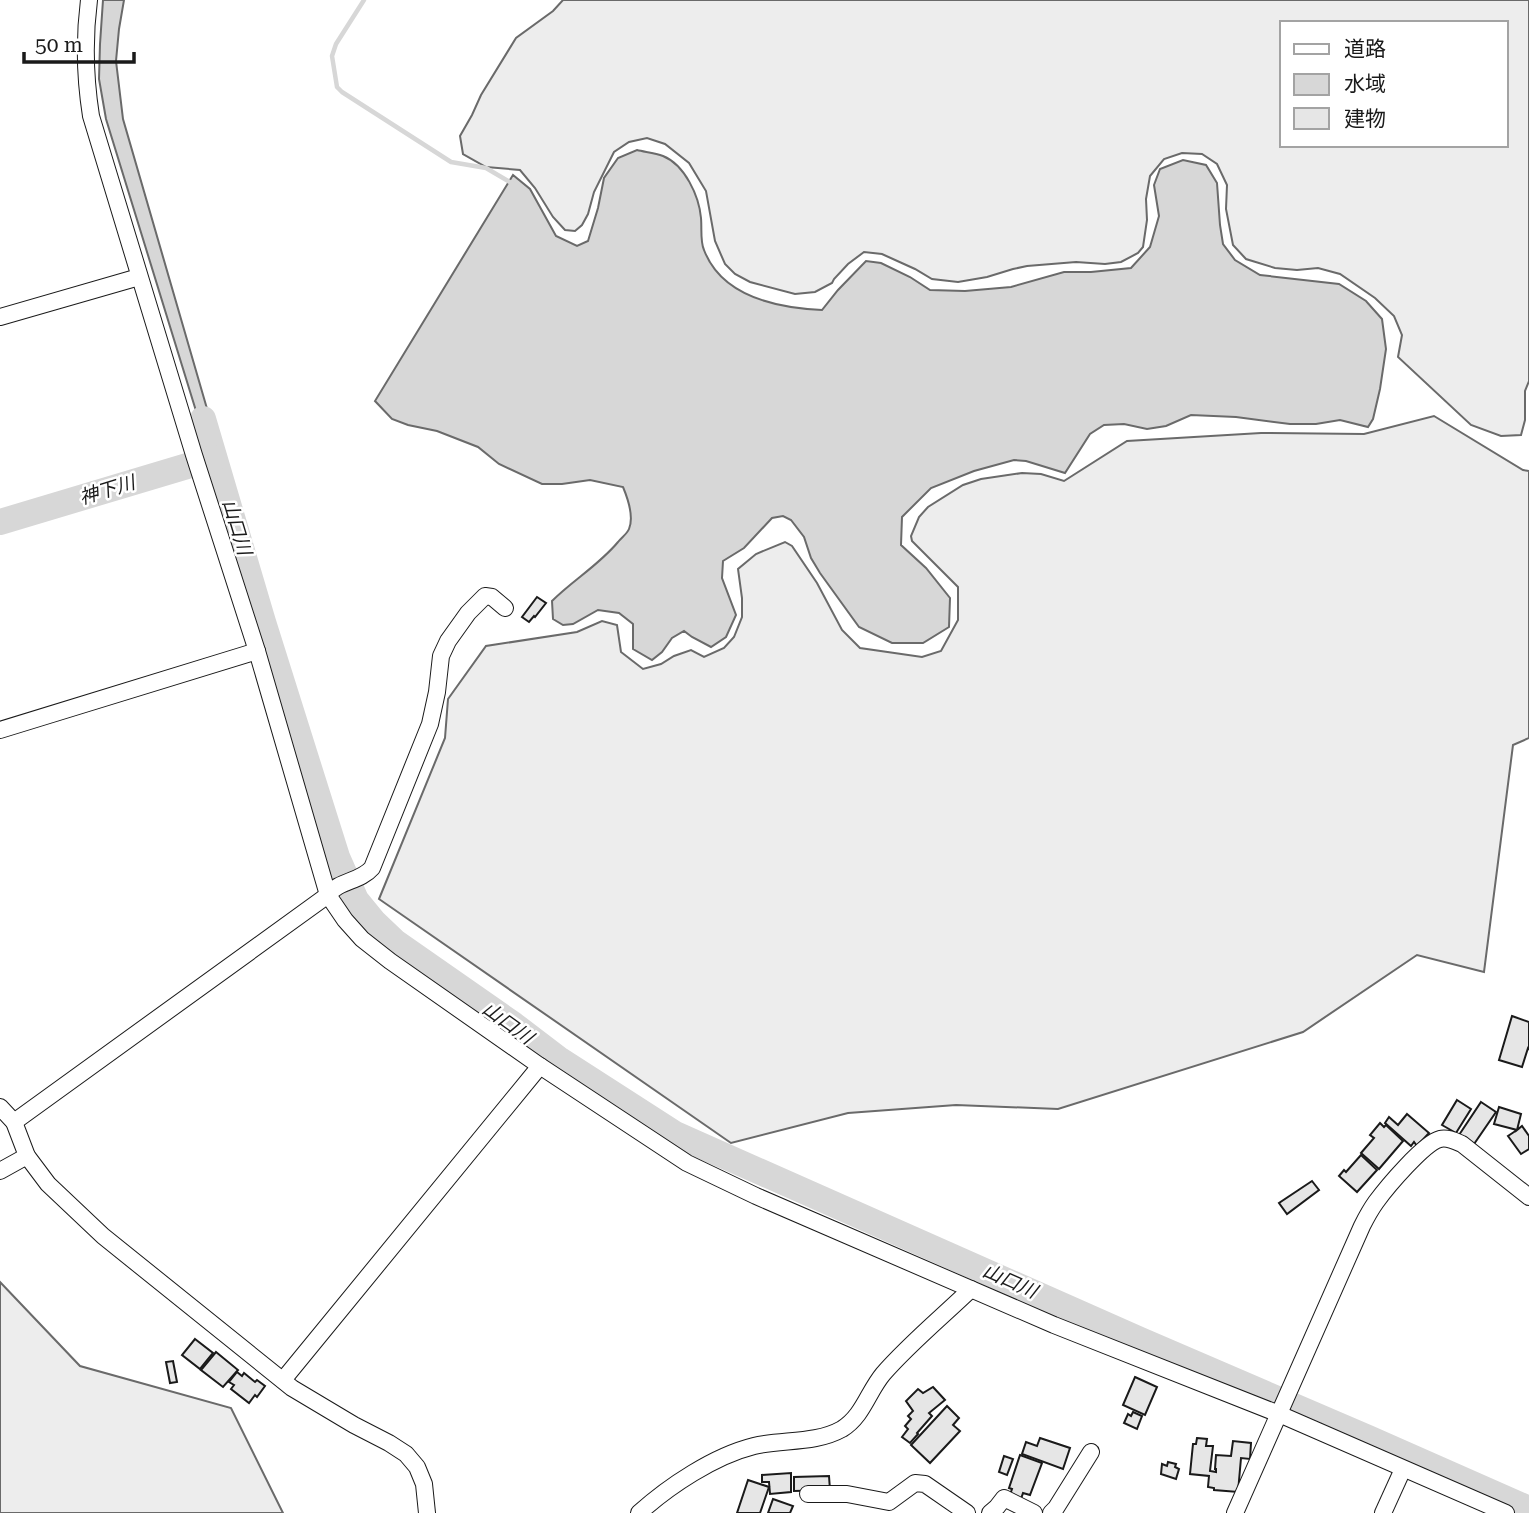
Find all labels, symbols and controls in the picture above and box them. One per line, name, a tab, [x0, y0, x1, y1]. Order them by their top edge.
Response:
scale bar	[24, 21, 135, 65]
legend	[1280, 21, 1508, 147]
text: 50 m	[35, 33, 83, 57]
text: 道路	[1344, 37, 1386, 61]
text: 水域	[1344, 72, 1386, 96]
text: 建物	[1344, 107, 1386, 131]
water label: 神下川	[76, 470, 140, 509]
water label: 山口川	[218, 496, 257, 560]
water label: 山口川	[478, 997, 539, 1050]
water label: 山口川	[979, 1259, 1043, 1304]

